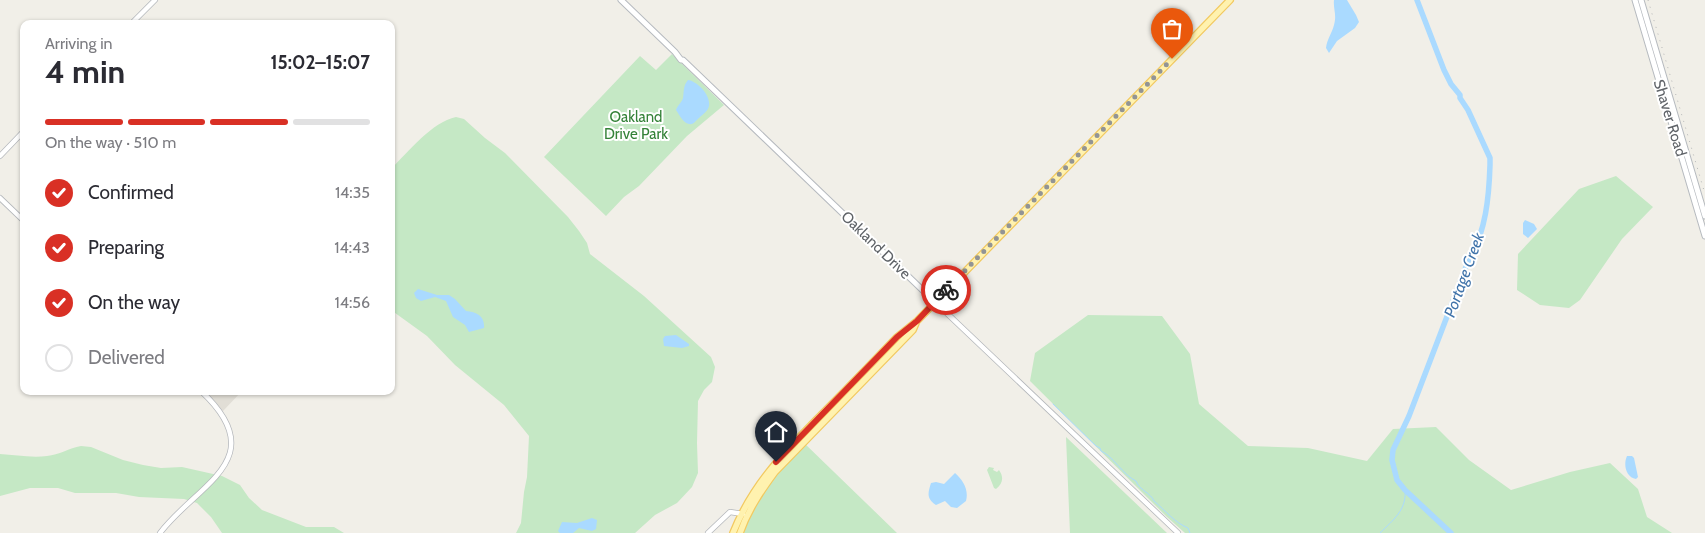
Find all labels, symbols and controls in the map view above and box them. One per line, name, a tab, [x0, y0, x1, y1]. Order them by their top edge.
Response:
pin	[1151, 8, 1193, 59]
icon: bag	[1158, 15, 1186, 43]
text: Arriving in	[45, 34, 112, 53]
text: 15:02–15:07	[271, 51, 370, 74]
text: 4 min	[45, 52, 125, 91]
street label: Shaver Road	[1650, 77, 1690, 159]
park label: Oakland Drive Park	[604, 108, 668, 143]
text: On the way · 510 m	[45, 133, 176, 152]
icon: check	[45, 179, 73, 207]
text: Confirmed	[88, 181, 174, 204]
text: 14:35	[335, 183, 370, 202]
street label: Oakland Drive	[837, 207, 915, 283]
water label: Portage Creek	[1440, 229, 1488, 320]
icon: check	[45, 234, 73, 262]
text: Preparing	[88, 236, 164, 259]
text: 14:43	[334, 238, 370, 257]
courier	[921, 265, 971, 315]
icon: bike	[932, 276, 960, 304]
icon: check	[45, 289, 73, 317]
text: On the way	[88, 291, 180, 314]
text: 14:56	[334, 293, 370, 312]
text: Delivered	[88, 346, 165, 369]
pin	[755, 411, 797, 462]
icon: home	[762, 418, 790, 446]

